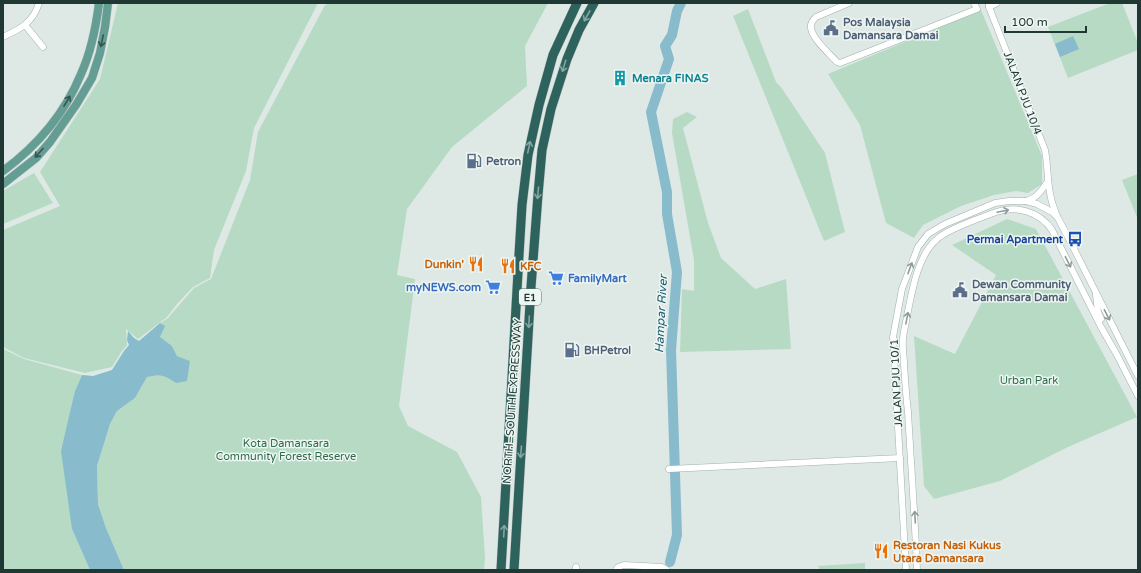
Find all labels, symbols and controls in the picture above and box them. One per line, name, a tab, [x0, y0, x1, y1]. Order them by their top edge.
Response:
scale bar	[1005, 8, 1086, 34]
one-way arrow	[582, 10, 590, 22]
text: 100 m	[1011, 15, 1048, 29]
place label: Pos Malaysia Damansara Damai	[843, 16, 939, 42]
public building icon: Pos Malaysia Damansara Damai	[822, 19, 840, 37]
one-way arrow	[97, 35, 105, 48]
street label: JALAN PJU 10/4	[1001, 50, 1044, 137]
one-way arrow	[560, 60, 568, 72]
building icon: Menara FINAS	[611, 69, 629, 87]
place label: Menara FINAS	[632, 72, 709, 85]
one-way arrow	[63, 95, 71, 107]
one-way arrow	[526, 141, 534, 154]
one-way arrow	[35, 148, 44, 159]
fuel station icon: Petron	[465, 152, 483, 170]
place label: Petron	[486, 155, 521, 168]
one-way arrow	[534, 186, 541, 199]
one-way arrow	[996, 206, 1009, 214]
bus stop icon: Permai Apartment	[1066, 230, 1084, 248]
place label: Permai Apartment	[967, 233, 1064, 247]
restaurant icon: Dunkin'	[467, 255, 485, 273]
one-way arrow	[1065, 256, 1073, 268]
restaurant icon: KFC	[499, 257, 517, 275]
place label: Dunkin'	[425, 258, 465, 271]
place label: KFC	[520, 260, 542, 273]
one-way arrow	[907, 261, 914, 274]
supermarket icon: FamilyMart	[547, 269, 565, 287]
place label: FamilyMart	[568, 272, 627, 286]
water label: Hampar River	[652, 273, 670, 353]
supermarket icon: myNEWS.com	[484, 278, 502, 296]
place label: Dewan Community Damansara Damai	[972, 278, 1071, 304]
place label: myNEWS.com	[406, 281, 481, 295]
public building icon: Dewan Community Damansara Damai	[951, 281, 969, 299]
road number: E1	[519, 289, 541, 305]
one-way arrow	[1104, 309, 1111, 321]
one-way arrow	[903, 312, 911, 325]
one-way arrow	[525, 315, 533, 328]
street label: NORTH–SOUTH EXPRESSWAY	[500, 318, 525, 484]
street label: JALAN PJU 10/1	[888, 338, 905, 428]
fuel station icon: BHPetrol	[563, 341, 581, 359]
place label: BHPetrol	[584, 344, 631, 357]
park label: Urban Park	[1000, 374, 1058, 387]
park label: Kota Damansara Community Forest Reserve	[216, 437, 356, 463]
one-way arrow	[517, 445, 524, 458]
one-way arrow	[911, 511, 918, 524]
one-way arrow	[500, 525, 507, 538]
place label: Restoran Nasi Kukus Utara Damansara	[893, 539, 1002, 565]
restaurant icon: Restoran Nasi Kukus Utara Damansara	[872, 542, 890, 560]

